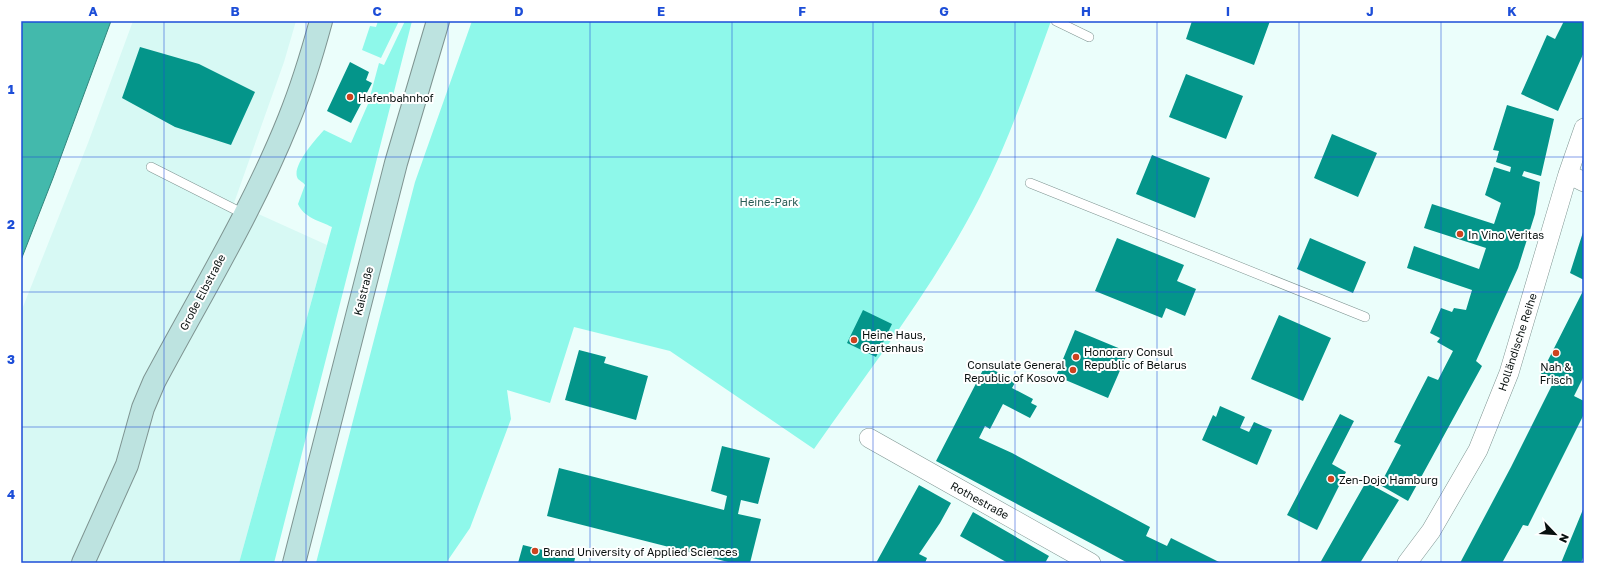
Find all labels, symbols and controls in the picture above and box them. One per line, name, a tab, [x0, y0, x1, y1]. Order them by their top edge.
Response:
text: A	[88, 3, 98, 19]
text: B	[230, 3, 240, 19]
text: C	[372, 3, 382, 19]
text: D	[514, 3, 524, 19]
text: E	[657, 3, 665, 19]
text: F	[798, 3, 806, 19]
text: G	[939, 3, 949, 19]
text: H	[1081, 3, 1091, 19]
text: I	[1226, 3, 1230, 19]
text: J	[1366, 3, 1374, 19]
text: K	[1507, 3, 1517, 19]
text: 1	[8, 81, 15, 97]
place label: Hafenbahnhof	[358, 91, 433, 104]
marker: Hafenbahnhof	[345, 92, 355, 102]
park label: Heine-Park	[740, 195, 798, 208]
text: 2	[7, 216, 15, 232]
place label: In Vino Veritas	[1468, 228, 1544, 241]
marker: In Vino Veritas	[1455, 229, 1465, 239]
street label: Große Elbstraße	[176, 252, 228, 332]
street label: Kaistraße	[351, 265, 375, 317]
street label: Holländische Reihe	[1495, 291, 1539, 393]
place label: Heine Haus, Gartenhaus	[862, 328, 926, 354]
marker: Heine Haus, Gartenhaus	[849, 335, 859, 345]
place label: Honorary Consul Republic of Belarus	[1084, 345, 1187, 371]
marker: Nah & Frisch	[1551, 348, 1561, 358]
text: 3	[7, 351, 15, 367]
marker: Honorary Consul Republic of Belarus	[1071, 352, 1081, 362]
place label: Consulate General Republic of Kosovo	[964, 358, 1065, 384]
place label: Nah & Frisch	[1540, 360, 1572, 386]
marker: Consulate General Republic of Kosovo	[1068, 365, 1078, 375]
place label: Zen-Dojo Hamburg	[1339, 473, 1438, 486]
marker: Zen-Dojo Hamburg	[1326, 474, 1336, 484]
street label: Rothestraße	[948, 479, 1012, 521]
text: 4	[7, 486, 15, 502]
north arrow	[1535, 514, 1575, 554]
text: N	[1557, 532, 1572, 545]
place label: Brand University of Applied Sciences	[543, 545, 738, 558]
marker: Brand University of Applied Sciences	[530, 546, 540, 556]

